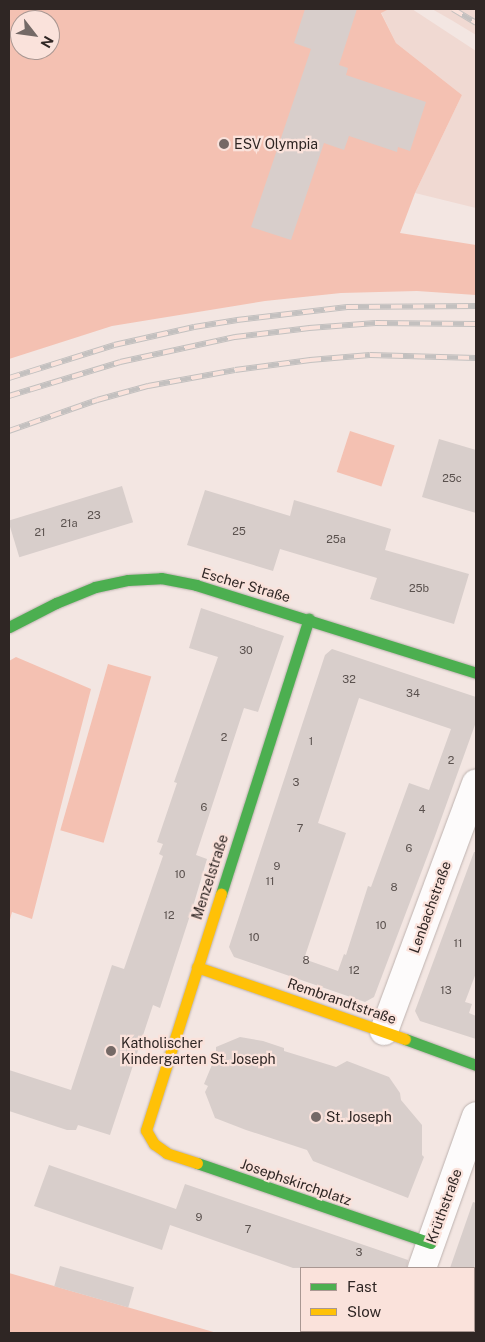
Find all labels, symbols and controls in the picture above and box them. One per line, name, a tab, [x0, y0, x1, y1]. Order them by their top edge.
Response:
north arrow	[10, 10, 60, 60]
text: N	[37, 33, 57, 51]
place label: ESV Olympia	[234, 136, 318, 152]
marker: ESV Olympia	[218, 138, 230, 150]
house number: 25c	[442, 471, 462, 485]
house number: 23	[87, 508, 101, 522]
house number: 21a	[60, 516, 78, 530]
house number: 25	[232, 524, 246, 538]
house number: 21	[34, 525, 46, 539]
house number: 25a	[326, 532, 346, 546]
street label: Escher Straße	[200, 564, 292, 606]
house number: 25b	[409, 581, 429, 595]
house number: 30	[239, 643, 253, 657]
house number: 32	[342, 672, 356, 686]
house number: 34	[406, 686, 420, 700]
house number: 2	[221, 730, 227, 744]
house number: 1	[309, 734, 313, 748]
house number: 2	[448, 753, 454, 767]
house number: 3	[293, 775, 299, 789]
house number: 6	[201, 800, 207, 814]
house number: 4	[419, 802, 425, 816]
house number: 7	[297, 821, 303, 835]
street label: Menzelstraße	[188, 832, 232, 922]
house number: 6	[406, 841, 412, 855]
house number: 9	[274, 859, 280, 873]
street label: Lenbachstraße	[406, 859, 454, 955]
house number: 10	[174, 867, 186, 881]
house number: 11	[266, 874, 274, 888]
house number: 8	[390, 880, 398, 894]
house number: 12	[163, 908, 175, 922]
house number: 10	[375, 918, 387, 932]
house number: 10	[248, 930, 260, 944]
house number: 11	[454, 936, 462, 950]
house number: 8	[302, 953, 310, 967]
house number: 12	[348, 963, 360, 977]
street label: Rembrandtstraße	[285, 975, 399, 1027]
house number: 13	[440, 983, 452, 997]
place label: Katholischer Kindergarten St. Joseph	[121, 1035, 276, 1068]
marker: Katholischer Kindergarten St. Joseph	[105, 1045, 117, 1057]
place label: St. Joseph	[326, 1109, 392, 1125]
marker: St. Joseph	[310, 1111, 322, 1123]
street label: Josephskirchplatz	[238, 1155, 354, 1209]
street label: Krüthstraße	[423, 1166, 465, 1246]
house number: 9	[196, 1210, 202, 1224]
house number: 7	[245, 1222, 251, 1236]
house number: 3	[356, 1245, 362, 1259]
legend	[300, 1267, 475, 1332]
text: Fast	[347, 1278, 377, 1295]
text: Slow	[347, 1303, 381, 1320]

